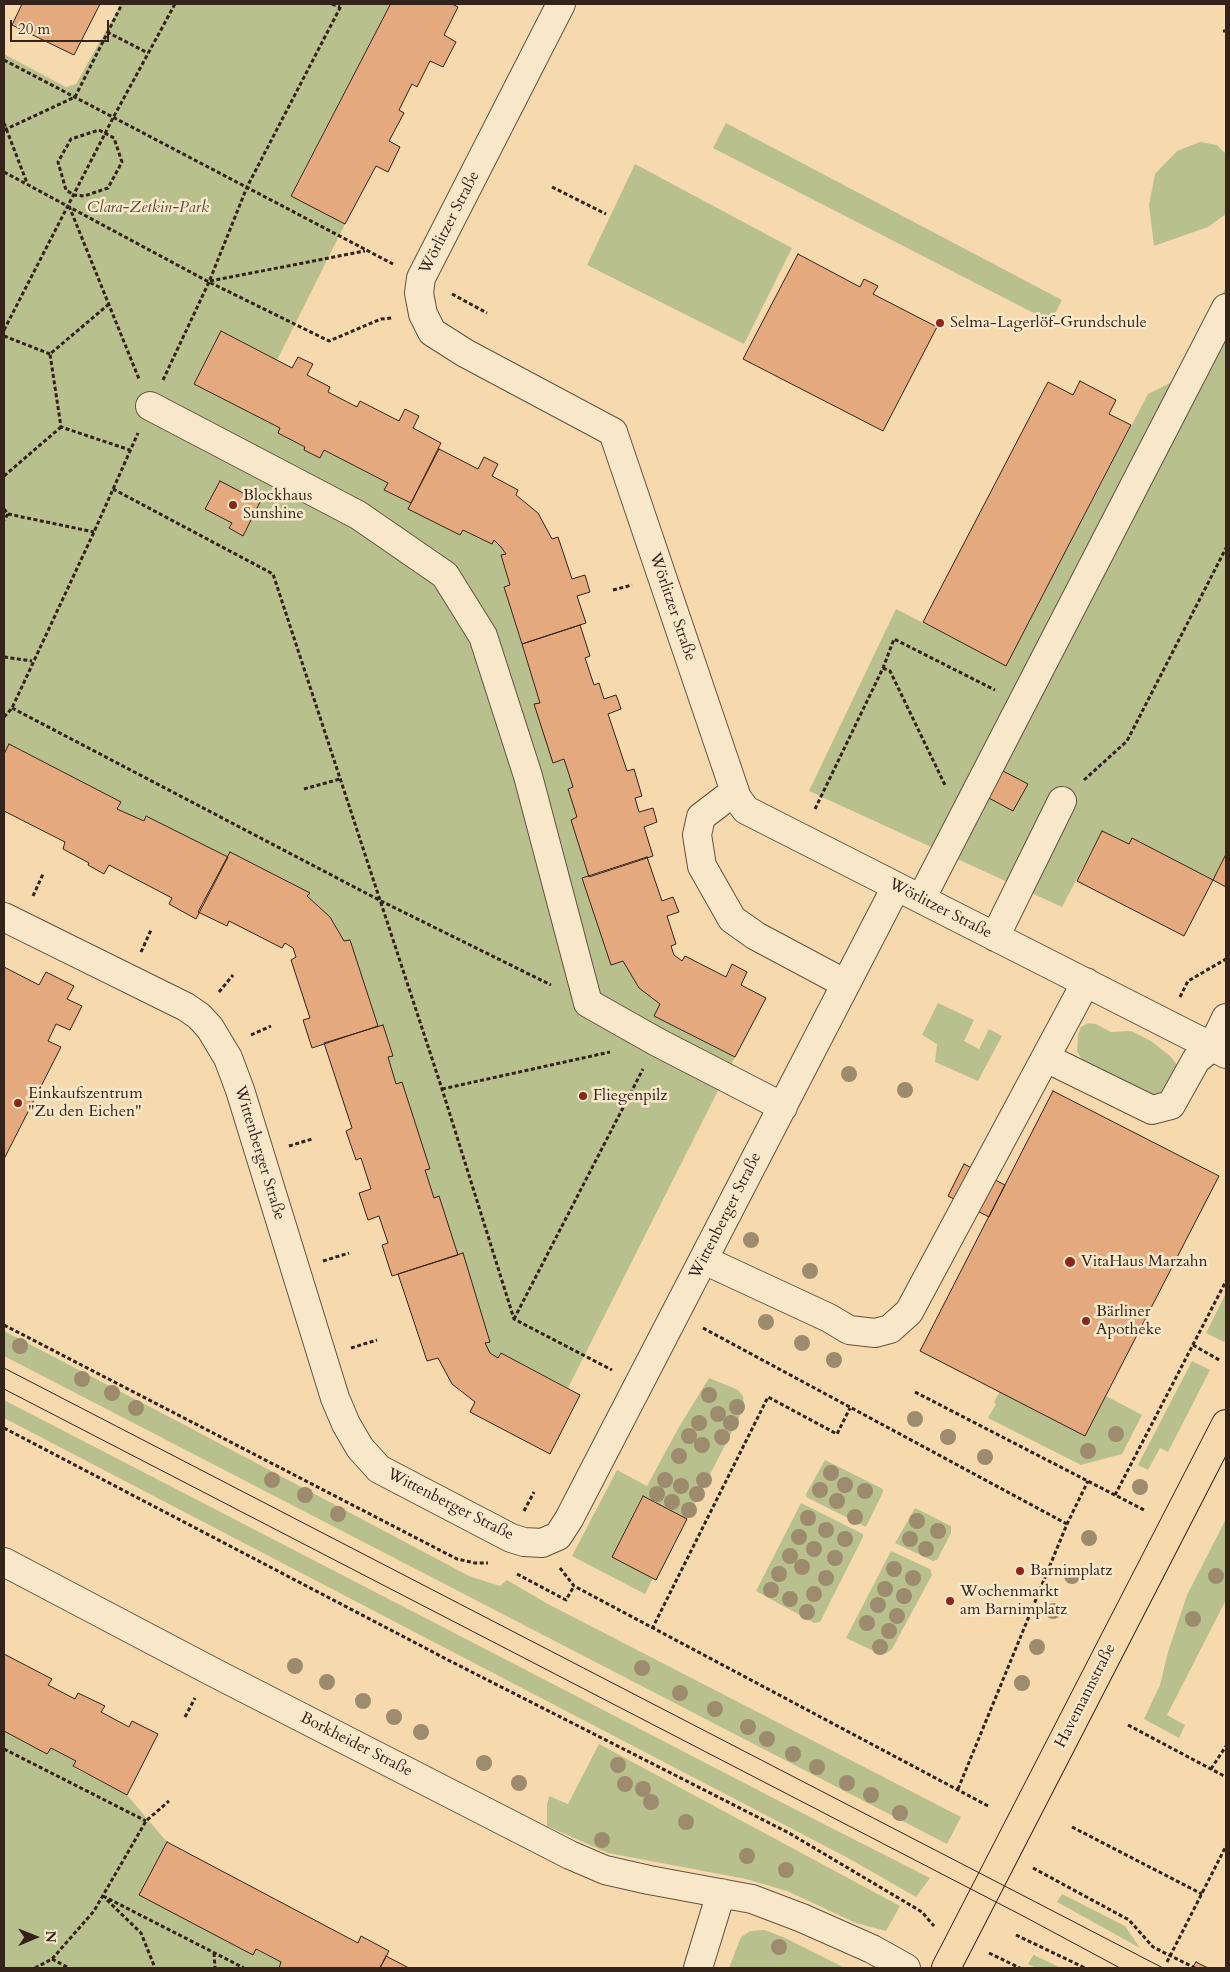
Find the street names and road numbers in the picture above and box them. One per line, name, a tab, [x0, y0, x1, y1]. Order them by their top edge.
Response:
street label: Wörlitzer Straße	[416, 168, 484, 278]
street label: Wörlitzer Straße	[645, 550, 699, 664]
street label: Wörlitzer Straße	[885, 875, 995, 943]
street label: Wittenberger Straße	[229, 1084, 289, 1222]
street label: Wittenberger Straße	[686, 1150, 766, 1282]
street label: Wittenberger Straße	[384, 1465, 516, 1545]
street label: Havemannstraße	[1052, 1641, 1120, 1751]
street label: Borkheider Straße	[297, 1709, 415, 1781]

